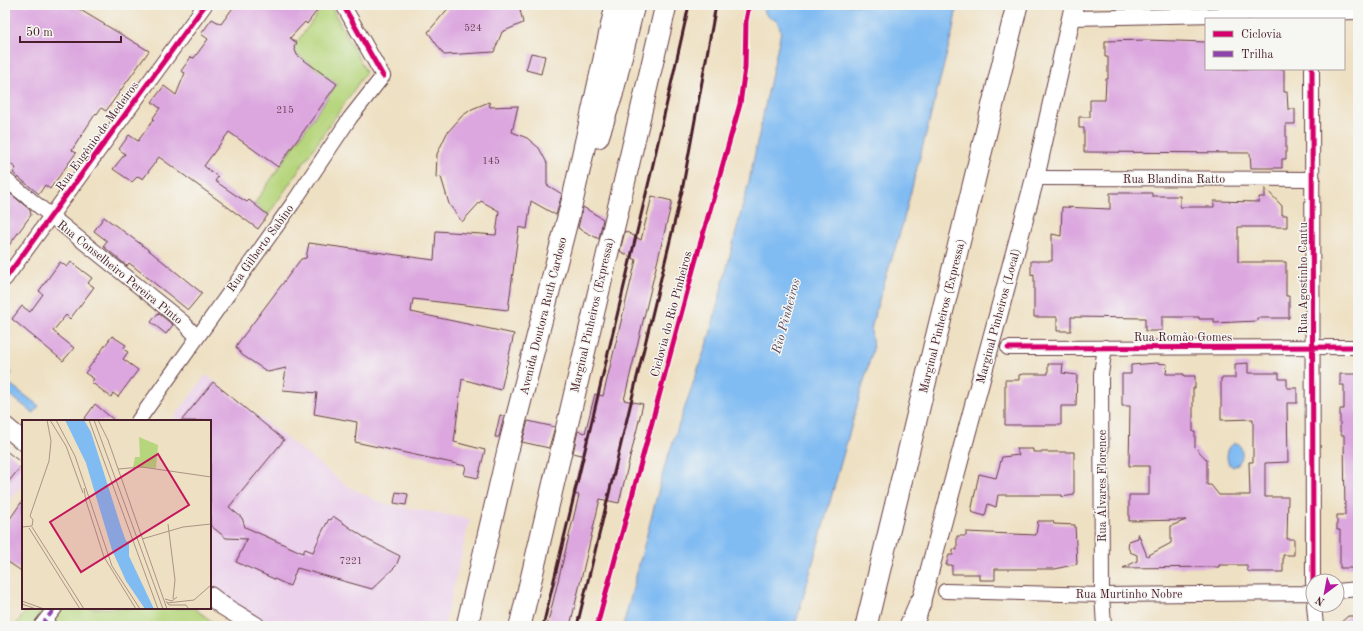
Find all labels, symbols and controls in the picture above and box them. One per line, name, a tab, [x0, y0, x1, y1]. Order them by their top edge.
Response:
scale bar	[20, 18, 121, 44]
legend	[1205, 18, 1345, 70]
house number: 524	[464, 23, 482, 33]
text: 50 m	[26, 26, 53, 39]
text: Ciclovia	[1241, 29, 1282, 41]
text: Trilha	[1241, 49, 1273, 61]
street label: Rua Eugênio de Medeiros	[54, 80, 141, 193]
house number: 215	[276, 105, 294, 115]
house number: 145	[482, 156, 500, 166]
street label: Rua Blandina Ratto	[1123, 174, 1225, 186]
street label: Rua Gilberto Sabino	[225, 203, 296, 294]
street label: Rua Conselheiro Pereira Pinto	[54, 219, 184, 327]
street label: Rua Agostinho Cantu	[1298, 221, 1310, 334]
street label: Avenida Doutora Ruth Cardoso	[519, 236, 569, 396]
street label: Marginal Pinheiros (Expressa)	[568, 236, 617, 394]
street label: Marginal Pinheiros (Expressa)	[917, 238, 968, 395]
street label: Marginal Pinheiros (Local)	[974, 247, 1023, 385]
street label: Ciclovia do Rio Pinheiros	[649, 250, 695, 379]
water label: Rio Pinheiros	[770, 277, 803, 356]
street label: Rua Romão Gomes	[1134, 332, 1232, 344]
inset map	[22, 420, 211, 609]
street label: Rua Álvares Florence	[1094, 429, 1109, 542]
house number: 7221	[339, 556, 363, 566]
north arrow	[1305, 573, 1345, 613]
street label: Rua Murtinho Nobre	[1075, 589, 1183, 601]
text: N	[1314, 593, 1327, 607]

